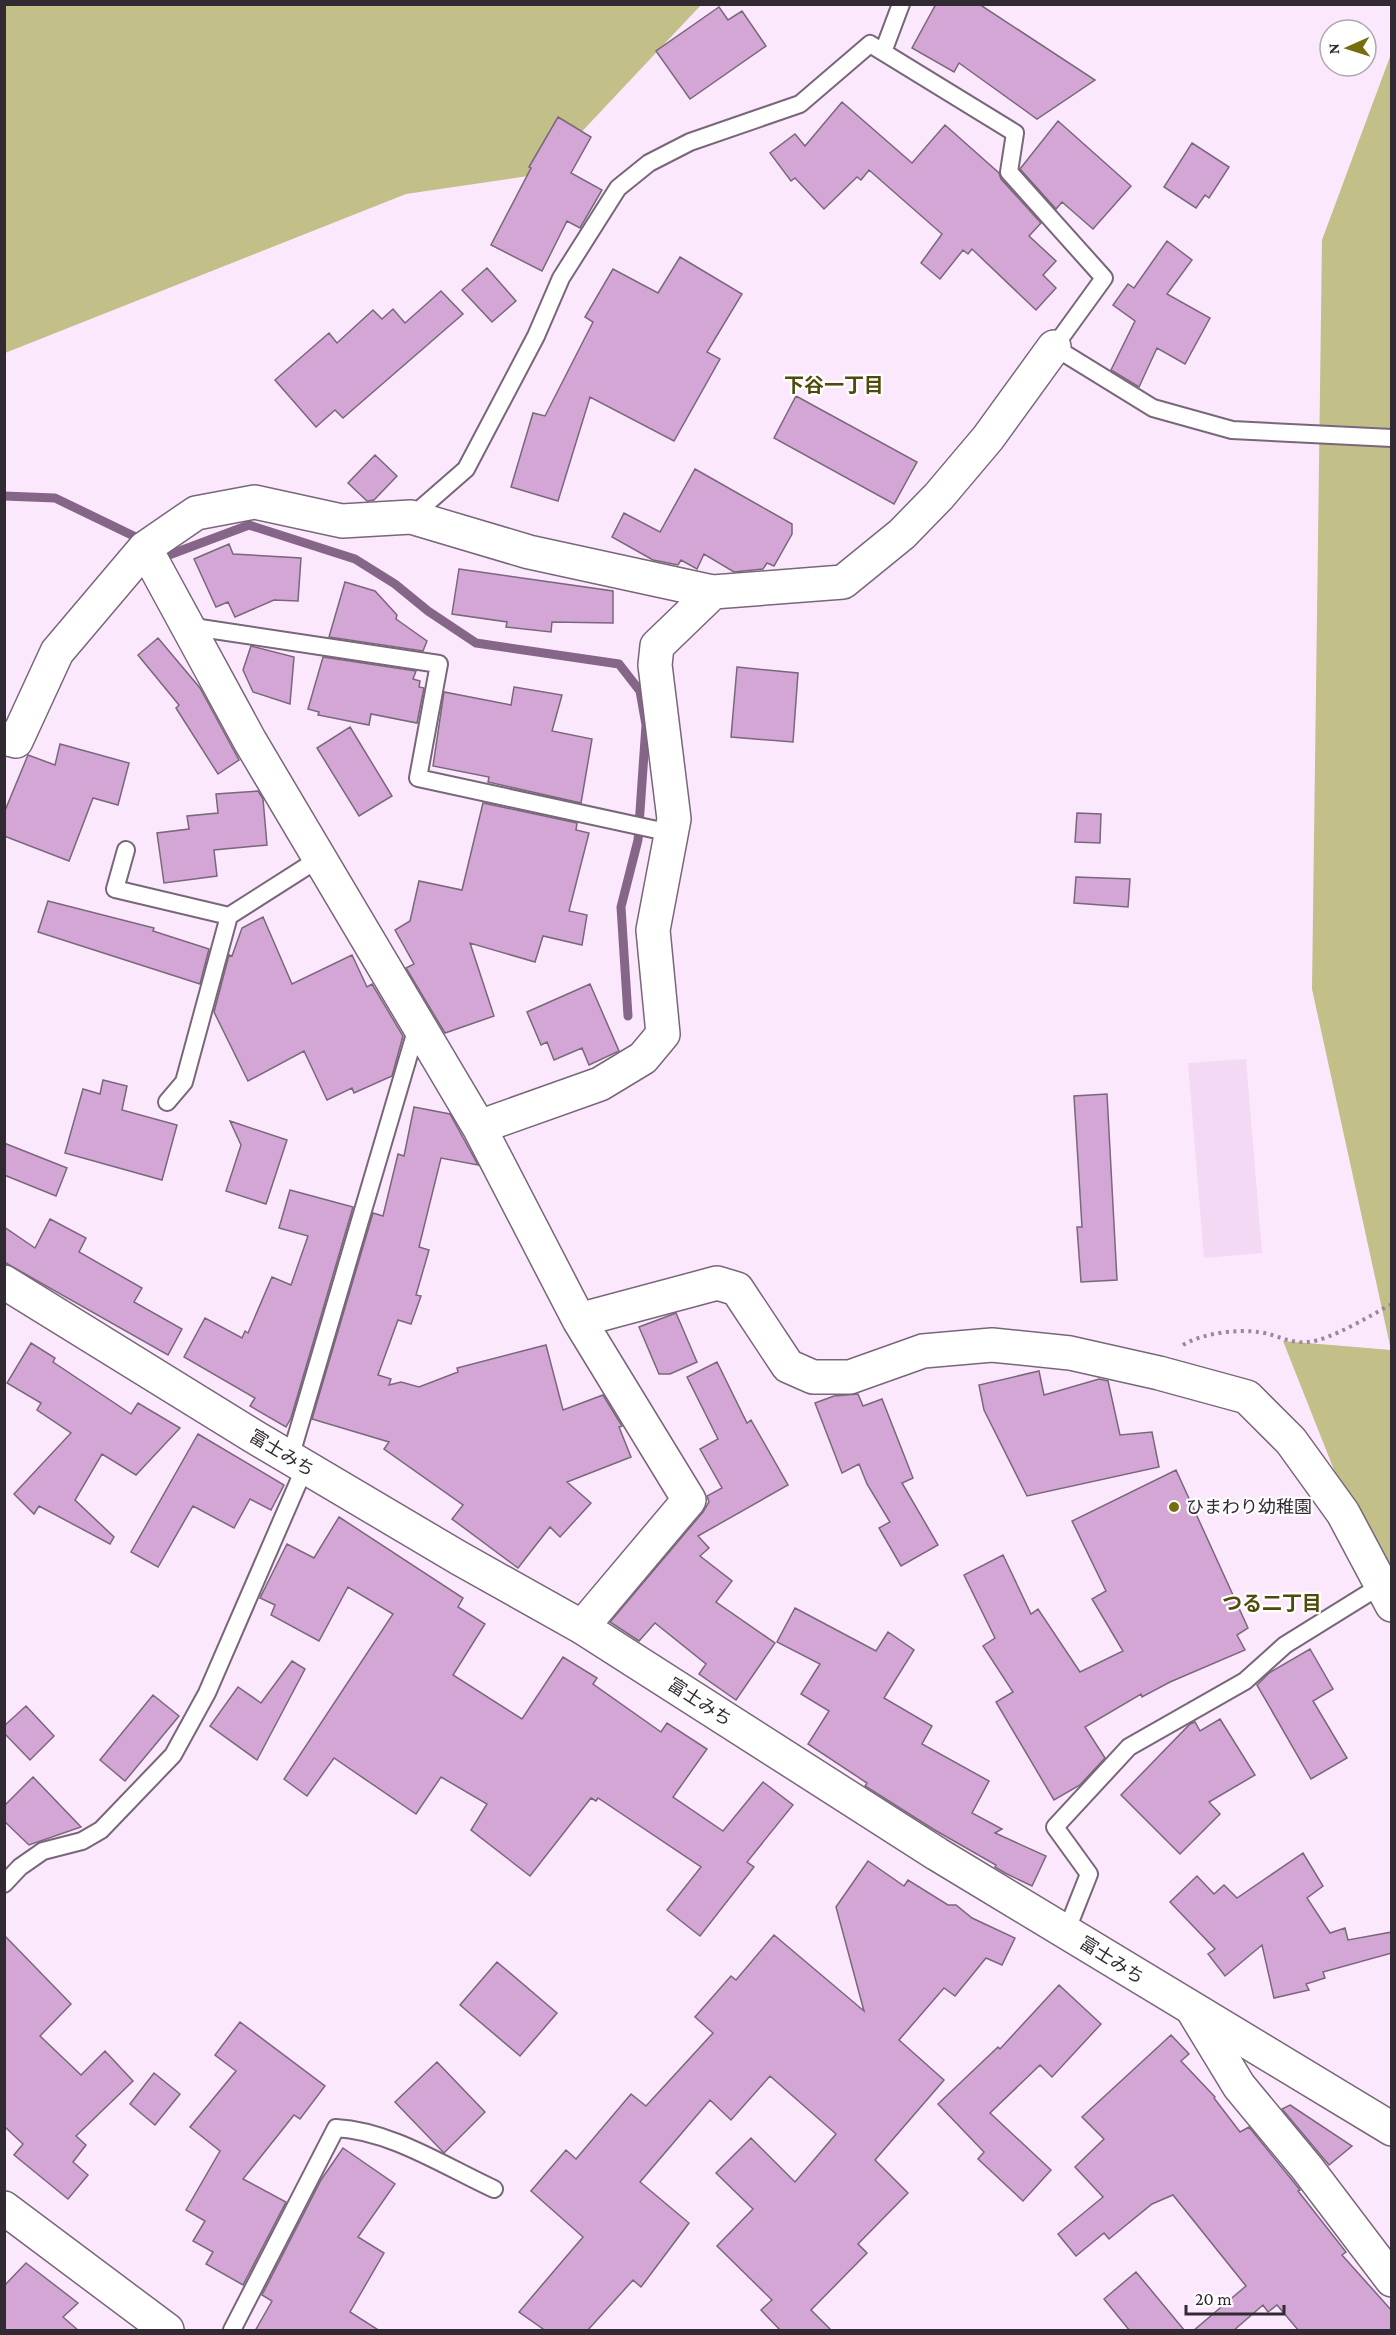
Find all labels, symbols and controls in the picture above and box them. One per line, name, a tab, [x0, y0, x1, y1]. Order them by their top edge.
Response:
north arrow	[1318, 18, 1378, 78]
text: N	[1325, 43, 1342, 55]
district label: 下谷一丁目	[784, 374, 884, 396]
street label: 富士みち	[246, 1426, 318, 1480]
place label: ひまわり幼稚園	[1186, 1497, 1312, 1517]
marker: ひまわり幼稚園	[1167, 1500, 1181, 1514]
district label: つる二丁目	[1222, 1592, 1322, 1614]
street label: 富士みち	[664, 1674, 736, 1730]
street label: 富士みち	[1076, 1932, 1148, 1988]
scale bar	[1186, 2278, 1284, 2316]
text: 20 m	[1195, 2289, 1232, 2309]

